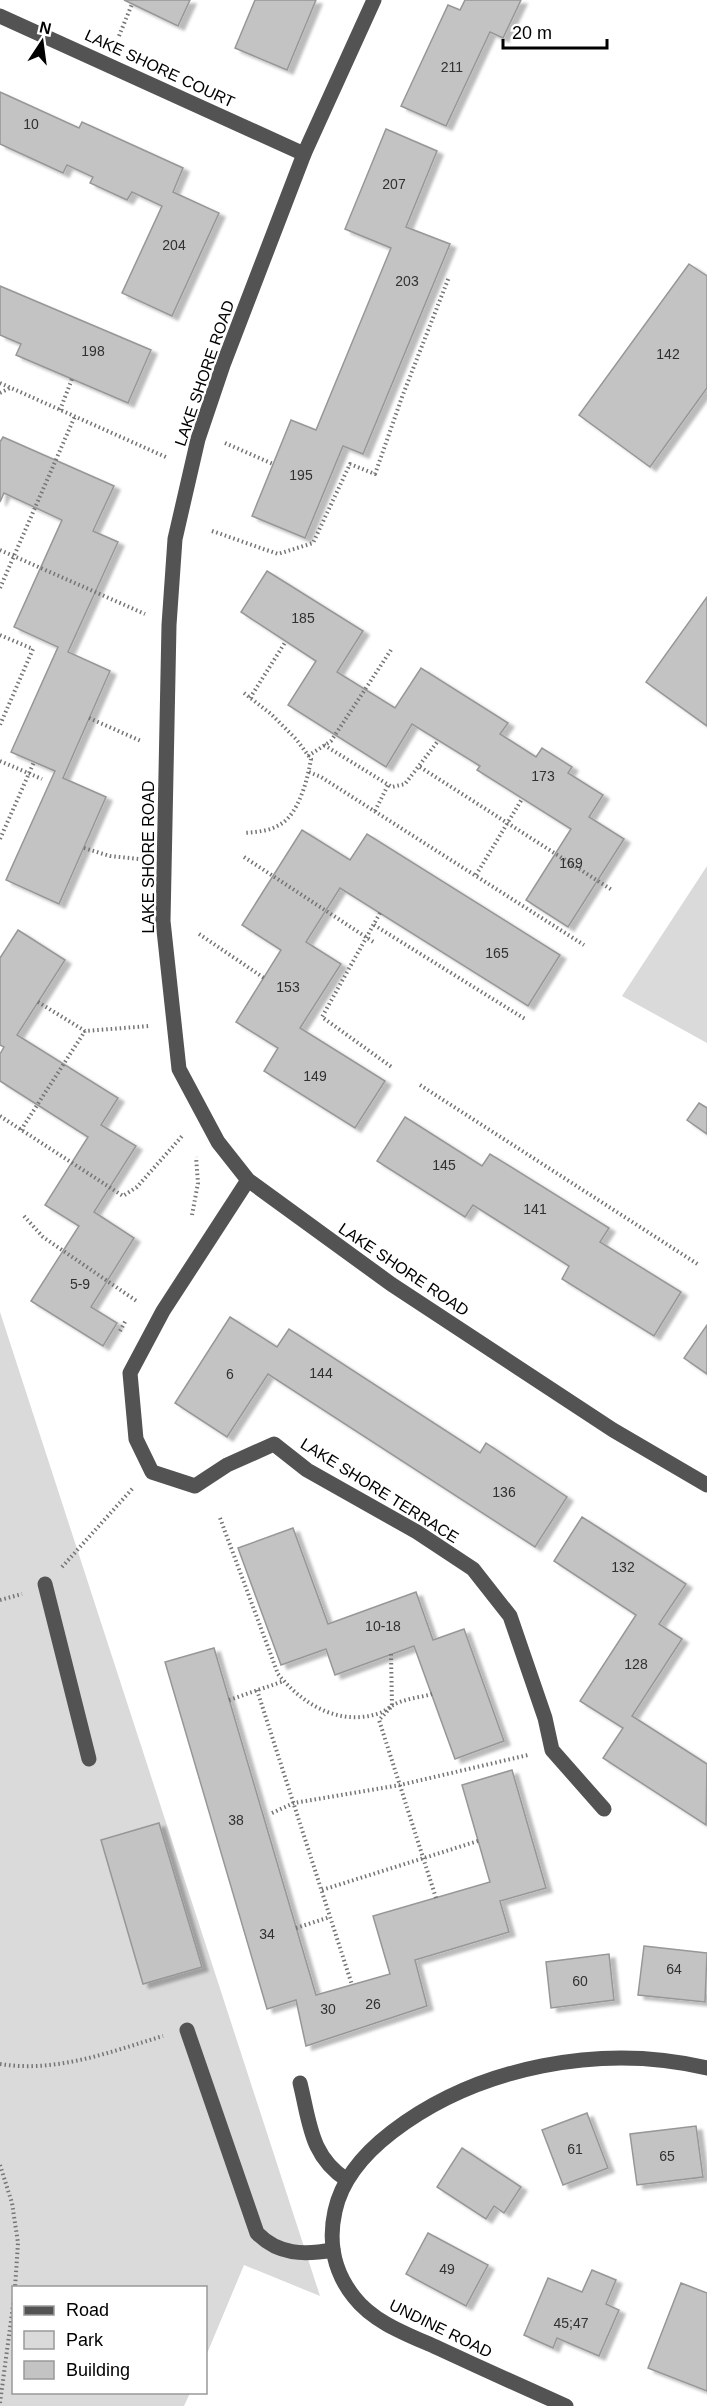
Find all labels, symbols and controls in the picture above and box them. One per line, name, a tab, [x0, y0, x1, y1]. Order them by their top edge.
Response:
north arrow	[12, 12, 72, 72]
scale bar	[503, 12, 606, 50]
text: N	[38, 18, 53, 37]
text: 20 m	[512, 23, 552, 43]
street label: LAKE SHORE COURT	[82, 26, 238, 111]
house number: 211	[441, 59, 463, 75]
house number: 10	[23, 116, 39, 132]
house number: 207	[382, 176, 406, 192]
house number: 204	[162, 237, 186, 253]
house number: 203	[395, 273, 419, 289]
street label: LAKE SHORE ROAD	[172, 298, 237, 448]
house number: 198	[81, 343, 105, 359]
house number: 142	[656, 346, 680, 362]
house number: 195	[289, 467, 313, 483]
house number: 185	[291, 610, 315, 626]
house number: 173	[531, 768, 555, 784]
street label: LAKE SHORE ROAD	[140, 781, 157, 933]
house number: 169	[559, 855, 583, 871]
house number: 165	[485, 945, 509, 961]
house number: 153	[276, 979, 300, 995]
house number: 149	[303, 1068, 327, 1084]
house number: 145	[432, 1157, 456, 1173]
house number: 141	[523, 1201, 547, 1217]
street label: LAKE SHORE ROAD	[336, 1220, 472, 1319]
house number: 5-9	[70, 1276, 90, 1292]
house number: 144	[309, 1365, 333, 1381]
house number: 6	[226, 1366, 234, 1382]
street label: LAKE SHORE TERRACE	[298, 1435, 462, 1546]
house number: 136	[492, 1484, 516, 1500]
house number: 132	[611, 1559, 635, 1575]
house number: 10-18	[365, 1618, 401, 1634]
house number: 128	[624, 1656, 648, 1672]
house number: 38	[228, 1812, 244, 1828]
house number: 34	[259, 1926, 275, 1942]
house number: 64	[666, 1961, 682, 1977]
house number: 60	[572, 1973, 588, 1989]
house number: 26	[365, 1996, 381, 2012]
house number: 30	[320, 2001, 336, 2017]
house number: 61	[567, 2141, 583, 2157]
house number: 65	[659, 2148, 675, 2164]
house number: 49	[439, 2261, 455, 2277]
legend	[12, 2286, 207, 2394]
street label: UNDINE ROAD	[387, 2296, 495, 2361]
text: Road	[66, 2300, 109, 2320]
house number: 45;47	[553, 2315, 589, 2331]
text: Park	[66, 2330, 104, 2350]
text: Building	[66, 2360, 130, 2380]

